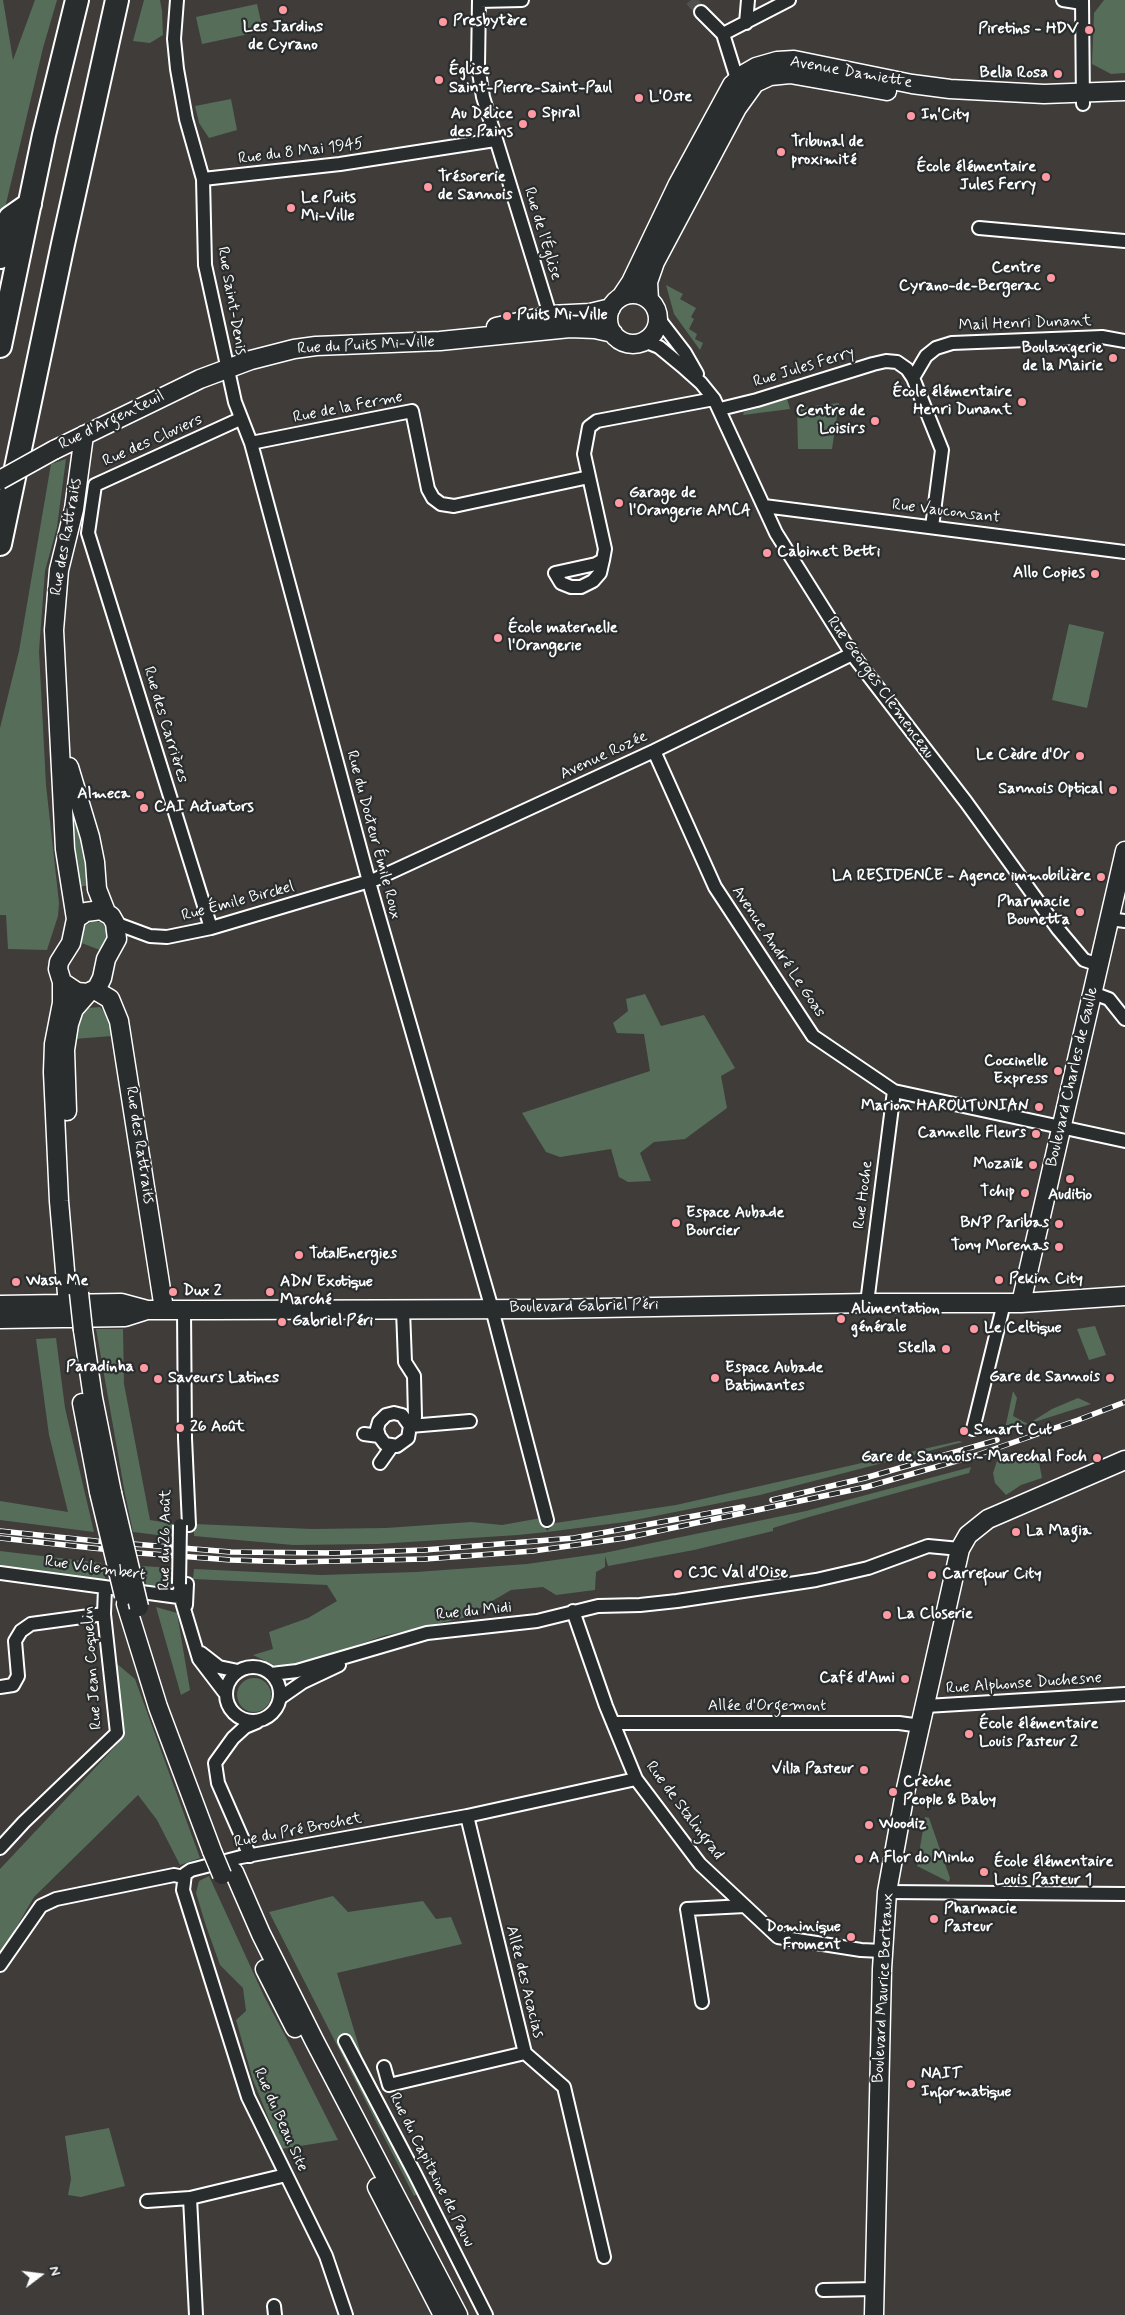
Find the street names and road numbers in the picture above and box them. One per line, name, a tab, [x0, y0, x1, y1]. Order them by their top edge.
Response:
street label: Avenue Damiette	[788, 53, 914, 93]
street label: Rue du 8 Mai 1945	[237, 135, 365, 169]
street label: Rue de l'Église	[519, 185, 565, 283]
street label: Rue Saint-Denis	[212, 245, 250, 357]
street label: Mail Henri Dunant	[958, 312, 1092, 336]
street label: Rue du Puits Mi-Ville	[297, 333, 435, 359]
street label: Rue Jules Ferry	[751, 344, 857, 392]
street label: Rue d'Argenteuil	[56, 387, 168, 455]
street label: Rue de la Ferme	[291, 388, 405, 428]
street label: Rue des Cloviers	[100, 410, 206, 472]
street label: Rue des Rattraits	[47, 477, 87, 597]
street label: Rue Vauconsant	[891, 496, 1001, 528]
street label: Rue Georges Clemenceau	[822, 613, 938, 763]
street label: Rue des Carrières	[138, 665, 192, 785]
street label: Avenue Rozée	[557, 727, 651, 785]
street label: Rue du Docteur Émile Roux	[341, 749, 405, 921]
street label: Rue Émile Birckel	[180, 878, 296, 926]
street label: Avenue André Le Goas	[727, 883, 829, 1021]
street label: Boulevard Charles de Gaulle	[1043, 985, 1103, 1169]
street label: Rue des Rattraits	[120, 1085, 158, 1205]
street label: Rue Hoche	[850, 1160, 878, 1230]
street label: Boulevard Gabriel Péri	[509, 1296, 659, 1318]
street label: Rue du 26 Août	[156, 1489, 176, 1591]
street label: Rue Volembert	[43, 1552, 147, 1586]
street label: Rue du Midi	[435, 1598, 513, 1626]
street label: Rue Jean Coquelin	[79, 1606, 107, 1730]
street label: Rue Alphonse Duchesne	[945, 1669, 1103, 1699]
street label: Allée d'Orgemont	[708, 1697, 826, 1717]
street label: Rue de Stalingrad	[641, 1758, 727, 1864]
street label: Rue du Pré Brochet	[232, 1809, 364, 1853]
street label: Boulevard Maurice Berteaux	[869, 1892, 899, 2084]
street label: Allée des Acacias	[501, 1924, 547, 2040]
street label: Rue du Beau Site	[249, 2065, 311, 2175]
street label: Rue du Capitaine de Pauw	[384, 2090, 478, 2250]

